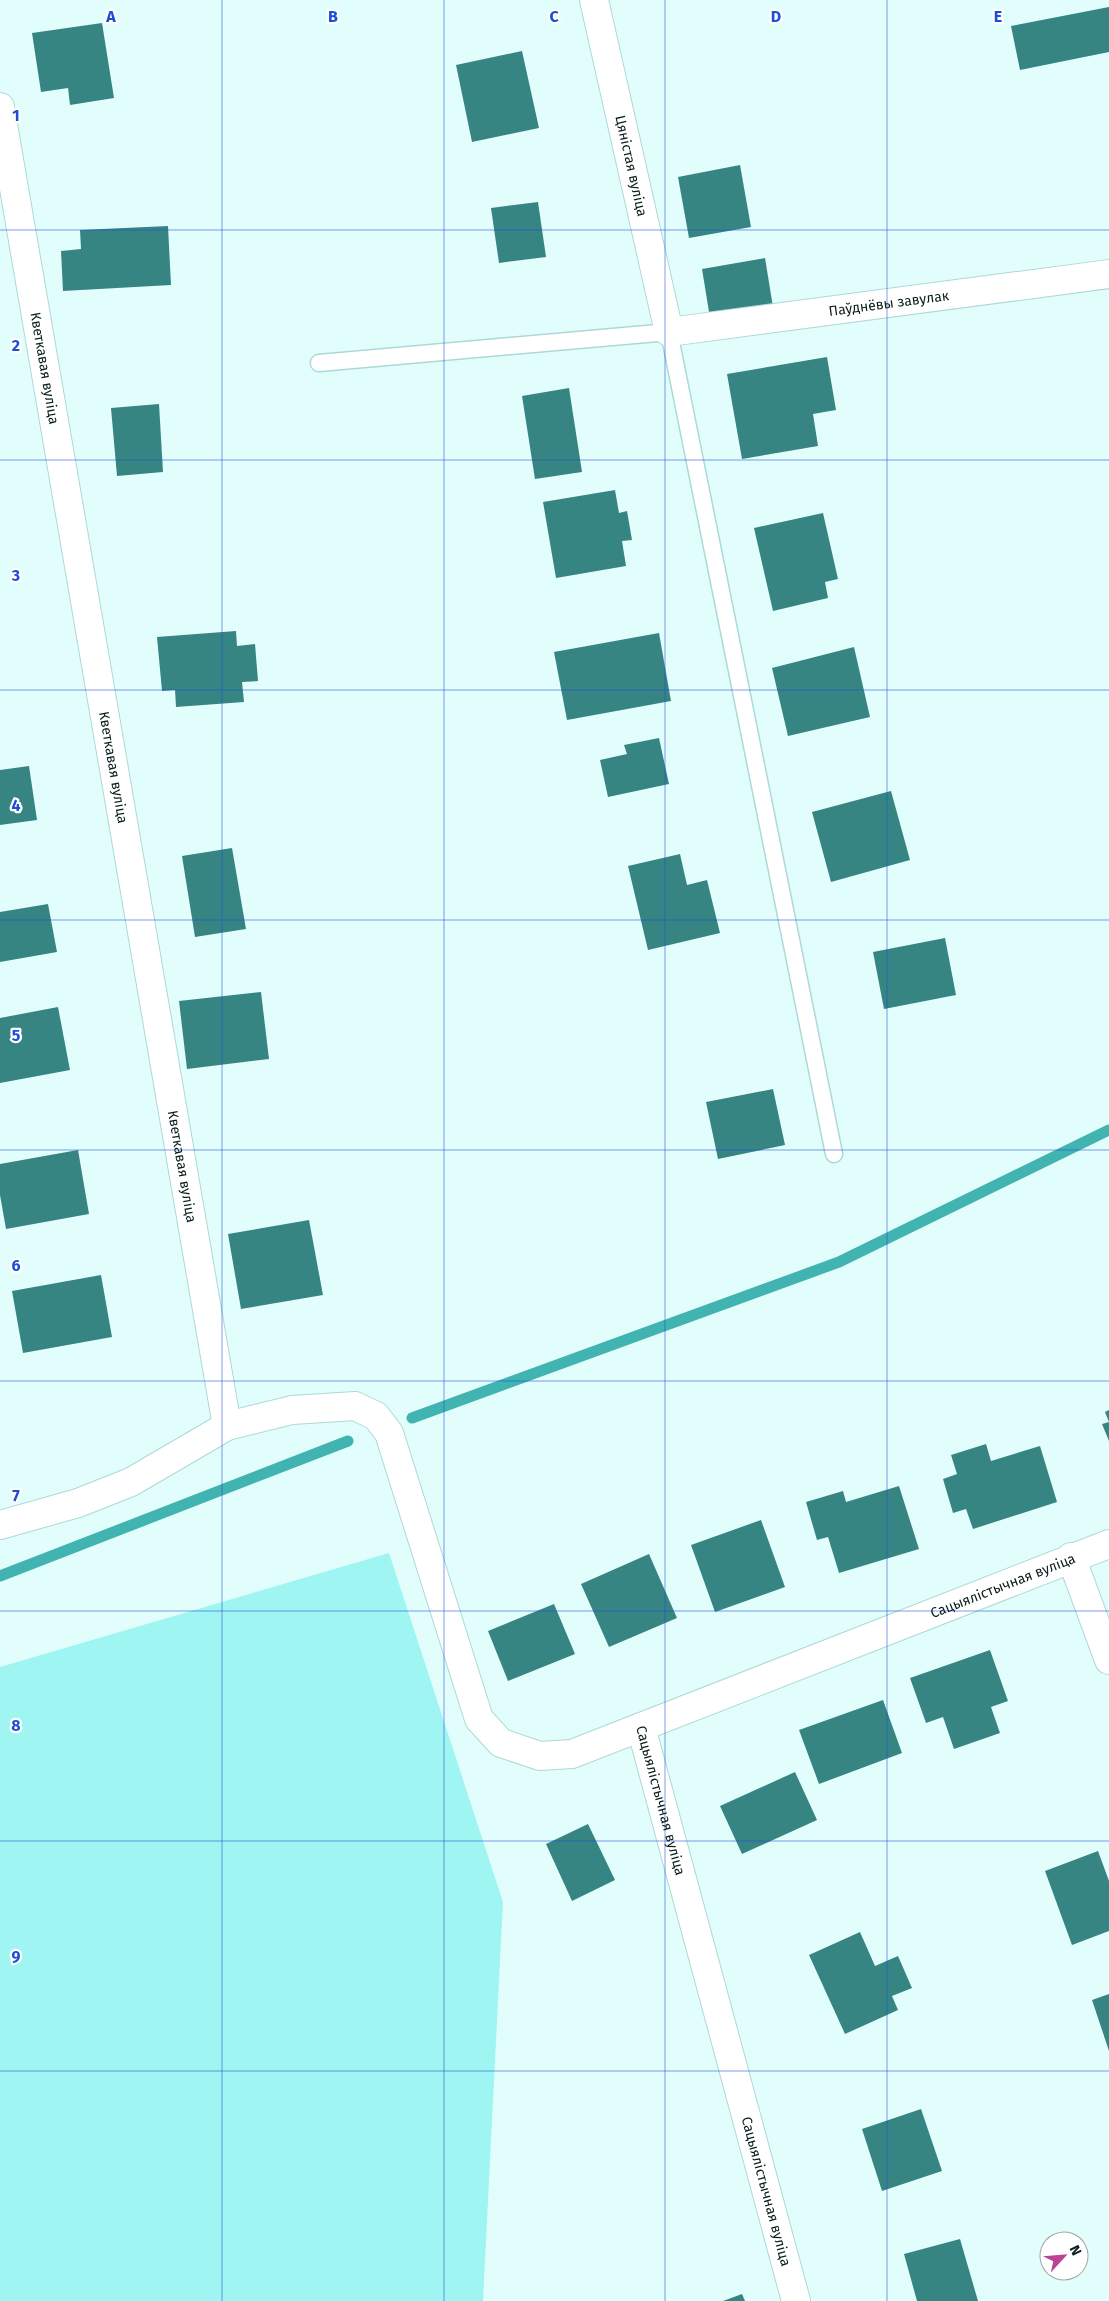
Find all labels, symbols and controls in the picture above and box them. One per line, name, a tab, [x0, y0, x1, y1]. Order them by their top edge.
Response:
text: A	[105, 7, 116, 26]
text: B	[328, 7, 338, 26]
text: C	[549, 7, 559, 26]
text: D	[771, 7, 781, 26]
text: E	[994, 7, 1002, 26]
text: 1	[12, 106, 20, 125]
street label: Цяністая вуліца	[611, 114, 651, 218]
street label: Паўднёвы завулак	[828, 287, 951, 320]
street label: Кветкавая вуліца	[26, 311, 62, 426]
text: 2	[12, 336, 20, 355]
text: 3	[11, 566, 20, 585]
street label: Кветкавая вуліца	[95, 710, 131, 825]
text: 4	[11, 796, 21, 815]
text: 5	[12, 1026, 21, 1045]
street label: Кветкавая вуліца	[164, 1109, 200, 1224]
text: 6	[11, 1256, 21, 1275]
text: 7	[12, 1486, 20, 1505]
street label: Сацыялістычная вуліца	[928, 1550, 1078, 1622]
text: 8	[11, 1716, 21, 1735]
street label: Сацыялістычная вуліца	[632, 1724, 689, 1877]
text: 9	[12, 1947, 21, 1966]
street label: Сацыялістычная вуліца	[738, 2115, 794, 2268]
north arrow	[1039, 2231, 1089, 2281]
text: N	[1066, 2243, 1085, 2258]

